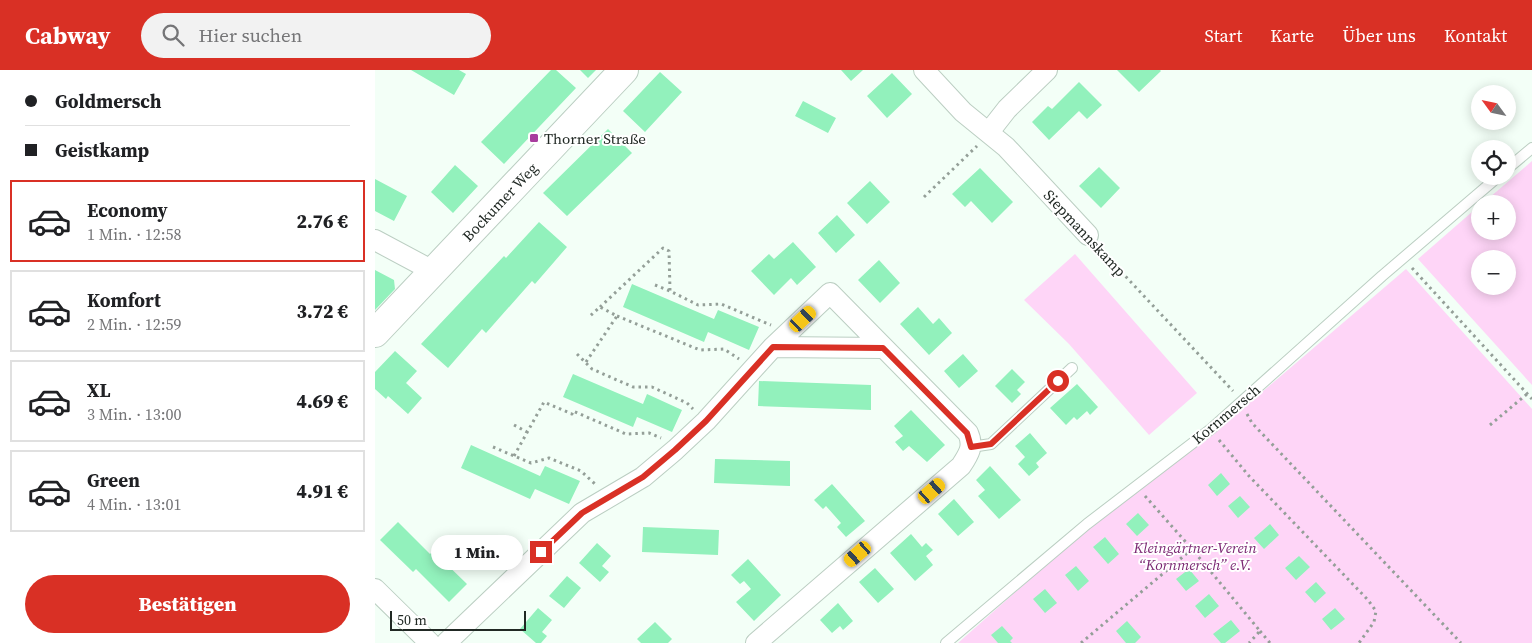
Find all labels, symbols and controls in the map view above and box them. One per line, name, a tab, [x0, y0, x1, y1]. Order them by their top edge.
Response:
search box	[141, 13, 491, 58]
text: Cabway	[25, 19, 111, 52]
icon: search	[159, 21, 187, 49]
text: Hier suchen	[199, 22, 302, 48]
text: Start	[1205, 23, 1242, 48]
text: Karte	[1270, 23, 1314, 48]
text: Über uns	[1342, 23, 1416, 48]
text: Kontakt	[1444, 23, 1507, 48]
north arrow	[1471, 85, 1516, 130]
map controls	[1471, 85, 1516, 295]
text: Goldmersch	[55, 88, 161, 114]
place label: Thorner Straße	[544, 128, 646, 149]
marker: Thorner Straße	[528, 132, 540, 144]
text: Geistkamp	[55, 137, 149, 163]
button: locate	[1471, 140, 1516, 185]
street label: Bockumer Weg	[457, 157, 542, 246]
street label: Siepmannskamp	[1039, 185, 1131, 281]
button: +	[1471, 195, 1516, 240]
text: Economy	[87, 197, 168, 223]
icon: car	[27, 199, 72, 244]
text: 2.76 €	[296, 208, 348, 234]
text: 1 Min. · 12:58	[87, 223, 181, 245]
button: −	[1471, 250, 1516, 295]
text: Komfort	[87, 287, 161, 313]
icon: car	[27, 289, 72, 334]
text: 3.72 €	[296, 298, 348, 324]
car	[786, 303, 819, 335]
text: 2 Min. · 12:59	[87, 313, 181, 335]
route start	[1047, 370, 1069, 392]
text: XL	[87, 377, 110, 403]
icon: car	[27, 379, 72, 424]
street label: Kornmersch	[1187, 379, 1265, 449]
text: 4.69 €	[296, 388, 348, 414]
text: 3 Min. · 13:00	[87, 403, 181, 425]
text: Green	[87, 467, 140, 493]
icon: car	[27, 469, 72, 514]
car	[915, 475, 948, 507]
text: 4.91 €	[296, 478, 348, 504]
text: 4 Min. · 13:01	[87, 493, 181, 515]
callout: 1 Min.	[431, 534, 523, 570]
park label: Kleingärtner-Verein “Kornmersch” e.V.	[1132, 537, 1257, 575]
car	[841, 538, 874, 570]
text: 1 Min.	[454, 541, 500, 563]
route end	[530, 541, 552, 563]
button: Bestätigen	[25, 575, 350, 633]
scale bar	[390, 608, 526, 631]
text: 50 m	[397, 610, 427, 630]

